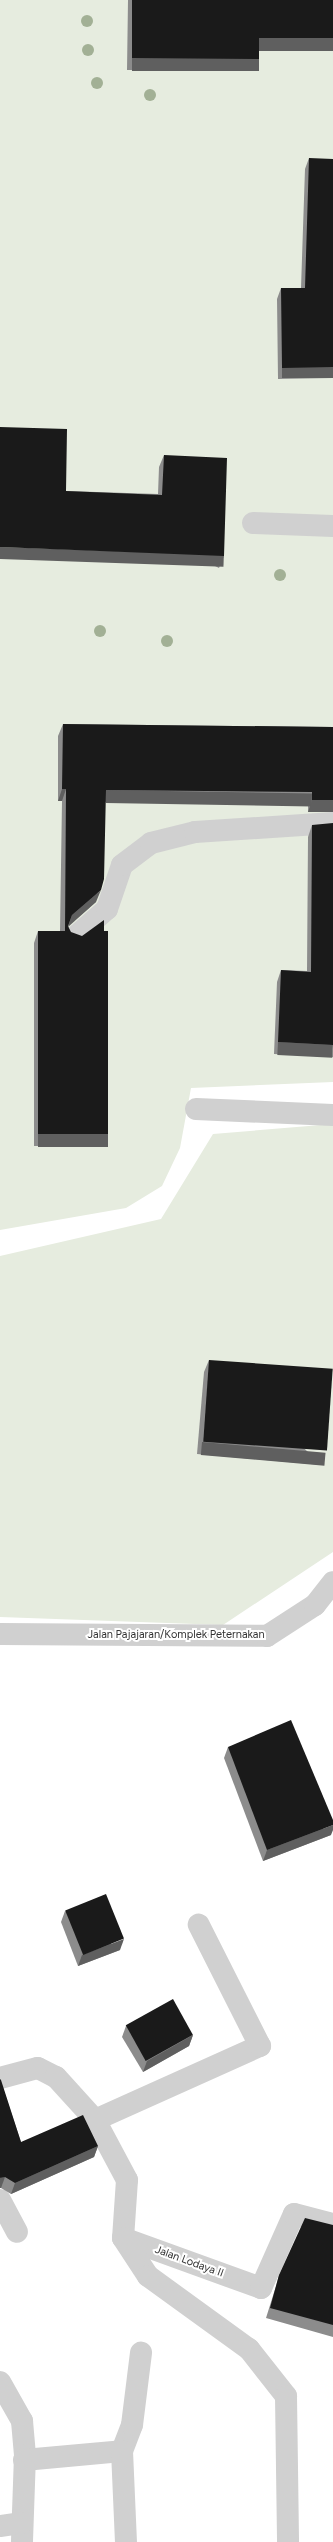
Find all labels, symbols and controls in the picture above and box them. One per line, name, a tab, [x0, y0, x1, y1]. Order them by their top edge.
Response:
street label: Jalan Pajajaran/Komplek Peternakan	[87, 1628, 265, 1642]
street label: Jalan Lodaya II	[153, 2243, 225, 2281]

